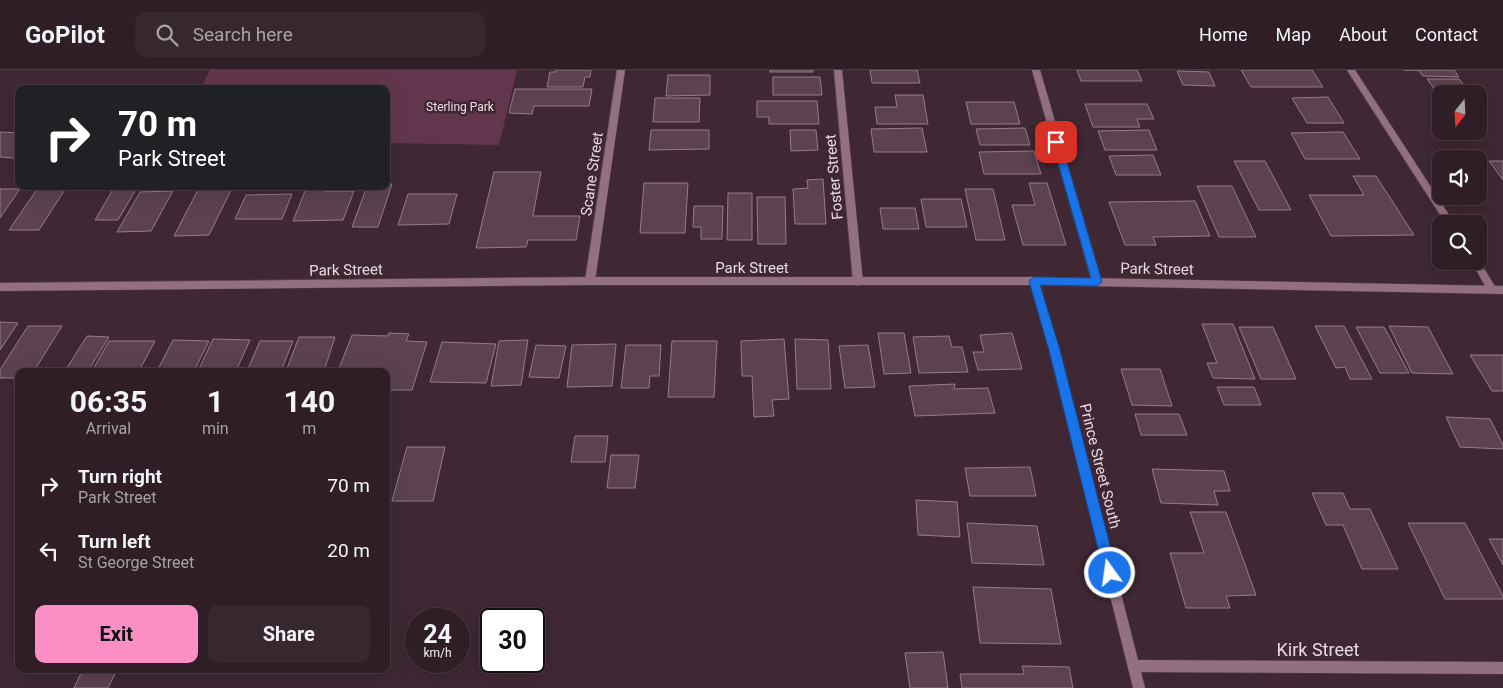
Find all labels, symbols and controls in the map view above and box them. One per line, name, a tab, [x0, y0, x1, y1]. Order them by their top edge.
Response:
search box	[135, 12, 485, 57]
text: GoPilot	[25, 21, 105, 49]
icon: search	[153, 21, 181, 49]
text: Search here	[193, 23, 293, 46]
text: Home	[1199, 24, 1248, 45]
text: Map	[1276, 24, 1311, 45]
text: About	[1339, 24, 1387, 45]
text: Contact	[1415, 24, 1478, 45]
north arrow	[1432, 85, 1488, 140]
map controls	[1432, 85, 1487, 270]
park label: Sterling Park	[426, 100, 495, 114]
text: 70 m	[118, 104, 197, 145]
icon: right	[35, 105, 100, 170]
pin	[1035, 121, 1077, 163]
icon: arrive	[1042, 128, 1070, 156]
street label: Scane Street	[577, 131, 607, 217]
street label: Foster Street	[821, 133, 847, 220]
text: Park Street	[118, 146, 226, 171]
button: sound	[1432, 150, 1487, 205]
button: search	[1432, 215, 1487, 270]
street label: Park Street	[715, 259, 789, 277]
street label: Park Street	[1120, 259, 1194, 279]
street label: Park Street	[309, 260, 383, 280]
text: 06:35	[70, 384, 147, 419]
text: 1	[207, 384, 224, 419]
text: 140	[284, 384, 335, 419]
street label: Prince Street South	[1076, 402, 1124, 530]
text: Arrival	[86, 419, 131, 438]
text: min	[202, 419, 229, 438]
text: m	[302, 419, 316, 438]
text: Turn right	[78, 465, 162, 488]
icon: right	[35, 472, 63, 500]
text: 70 m	[327, 474, 370, 497]
text: Park Street	[78, 488, 156, 507]
text: Turn left	[78, 530, 151, 553]
icon: left	[35, 537, 63, 565]
text: 20 m	[327, 539, 370, 562]
position arrow	[1083, 546, 1135, 598]
text: St George Street	[78, 553, 194, 572]
button: Exit	[35, 605, 198, 663]
button: Share	[208, 605, 370, 663]
speed limit sign: 30	[480, 608, 545, 673]
text: 24	[423, 620, 452, 649]
street label: Kirk Street	[1277, 639, 1360, 660]
text: km/h	[423, 646, 452, 660]

